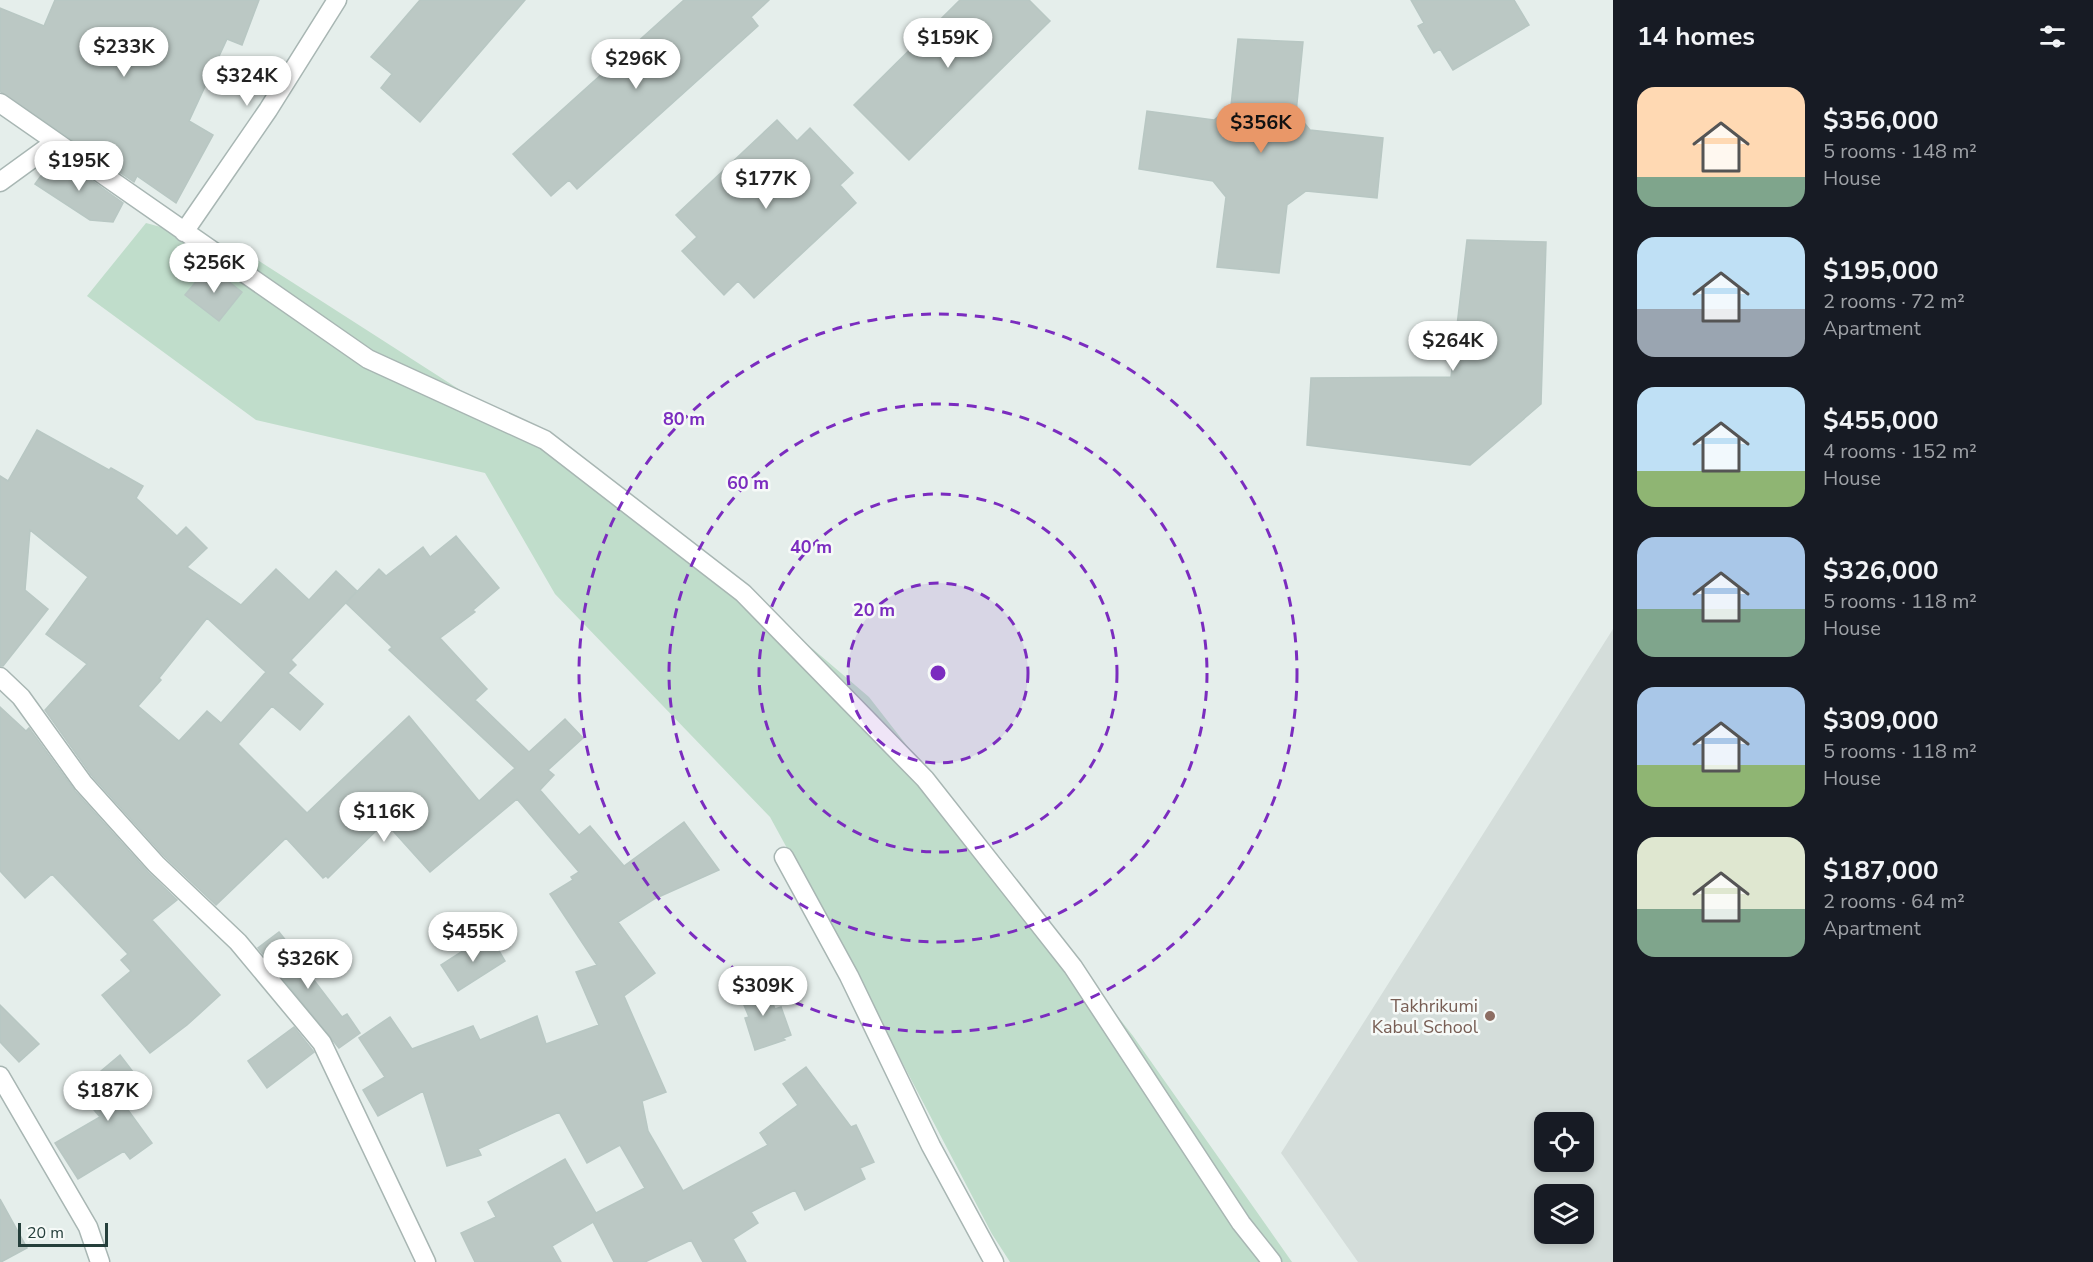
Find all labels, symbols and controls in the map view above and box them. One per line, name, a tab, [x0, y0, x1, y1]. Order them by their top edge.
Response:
pin: $159K	[906, 18, 990, 69]
text: 14 homes	[1637, 19, 1755, 54]
icon: filters	[2036, 20, 2069, 53]
text: $159K	[917, 24, 979, 51]
pin: $233K	[82, 27, 166, 78]
text: $233K	[93, 33, 155, 60]
pin: $296K	[594, 39, 678, 90]
text: $296K	[605, 45, 667, 72]
pin: $324K	[205, 56, 289, 107]
text: $324K	[216, 62, 278, 89]
pin: $356K	[1219, 103, 1303, 154]
text: $356,000	[1823, 103, 1939, 138]
text: $356K	[1230, 109, 1292, 136]
icon: home	[1685, 111, 1757, 183]
text: 5 rooms · 148 m²	[1823, 138, 1977, 165]
pin: $195K	[37, 141, 121, 192]
text: $195K	[48, 147, 110, 174]
pin: $177K	[724, 159, 808, 210]
text: $177K	[735, 165, 797, 192]
text: House	[1823, 165, 1881, 192]
pin: $256K	[172, 243, 256, 294]
text: $256K	[183, 249, 245, 276]
text: $195,000	[1823, 253, 1939, 288]
icon: home	[1685, 261, 1757, 333]
text: 2 rooms · 72 m²	[1823, 288, 1965, 315]
text: Apartment	[1823, 315, 1921, 342]
pin: $264K	[1411, 321, 1495, 372]
text: $264K	[1422, 327, 1484, 354]
text: $455,000	[1823, 403, 1939, 438]
text: 80 m	[663, 407, 705, 431]
icon: home	[1685, 411, 1757, 483]
text: 4 rooms · 152 m²	[1823, 438, 1977, 465]
text: House	[1823, 465, 1881, 492]
text: 60 m	[727, 471, 769, 495]
text: 40 m	[790, 535, 832, 559]
text: $326,000	[1823, 553, 1939, 588]
icon: home	[1685, 561, 1757, 633]
text: 5 rooms · 118 m²	[1823, 588, 1977, 615]
text: 20 m	[853, 598, 895, 622]
text: House	[1823, 615, 1881, 642]
centre of rings	[928, 663, 948, 683]
text: $309,000	[1823, 703, 1939, 738]
icon: home	[1685, 711, 1757, 783]
text: 5 rooms · 118 m²	[1823, 738, 1977, 765]
text: House	[1823, 765, 1881, 792]
pin: $116K	[342, 792, 426, 843]
text: $116K	[353, 798, 415, 825]
text: $187,000	[1823, 853, 1939, 888]
icon: home	[1685, 861, 1757, 933]
text: 2 rooms · 64 m²	[1823, 888, 1965, 915]
pin: $455K	[431, 912, 515, 963]
text: Apartment	[1823, 915, 1921, 942]
text: $455K	[442, 918, 504, 945]
pin: $326K	[266, 939, 350, 990]
text: $326K	[277, 945, 339, 972]
pin: $309K	[721, 966, 805, 1017]
text: $309K	[732, 972, 794, 999]
place label: Takhrikumi Kabul School	[1372, 994, 1479, 1039]
marker: Takhrikumi Kabul School	[1483, 1009, 1497, 1023]
pin: $187K	[66, 1071, 150, 1122]
text: $187K	[77, 1077, 139, 1104]
map controls	[1534, 1112, 1594, 1244]
button: locate	[1534, 1112, 1594, 1172]
button: layers	[1534, 1184, 1594, 1244]
scale bar	[18, 1220, 108, 1248]
text: 20 m	[27, 1222, 64, 1244]

